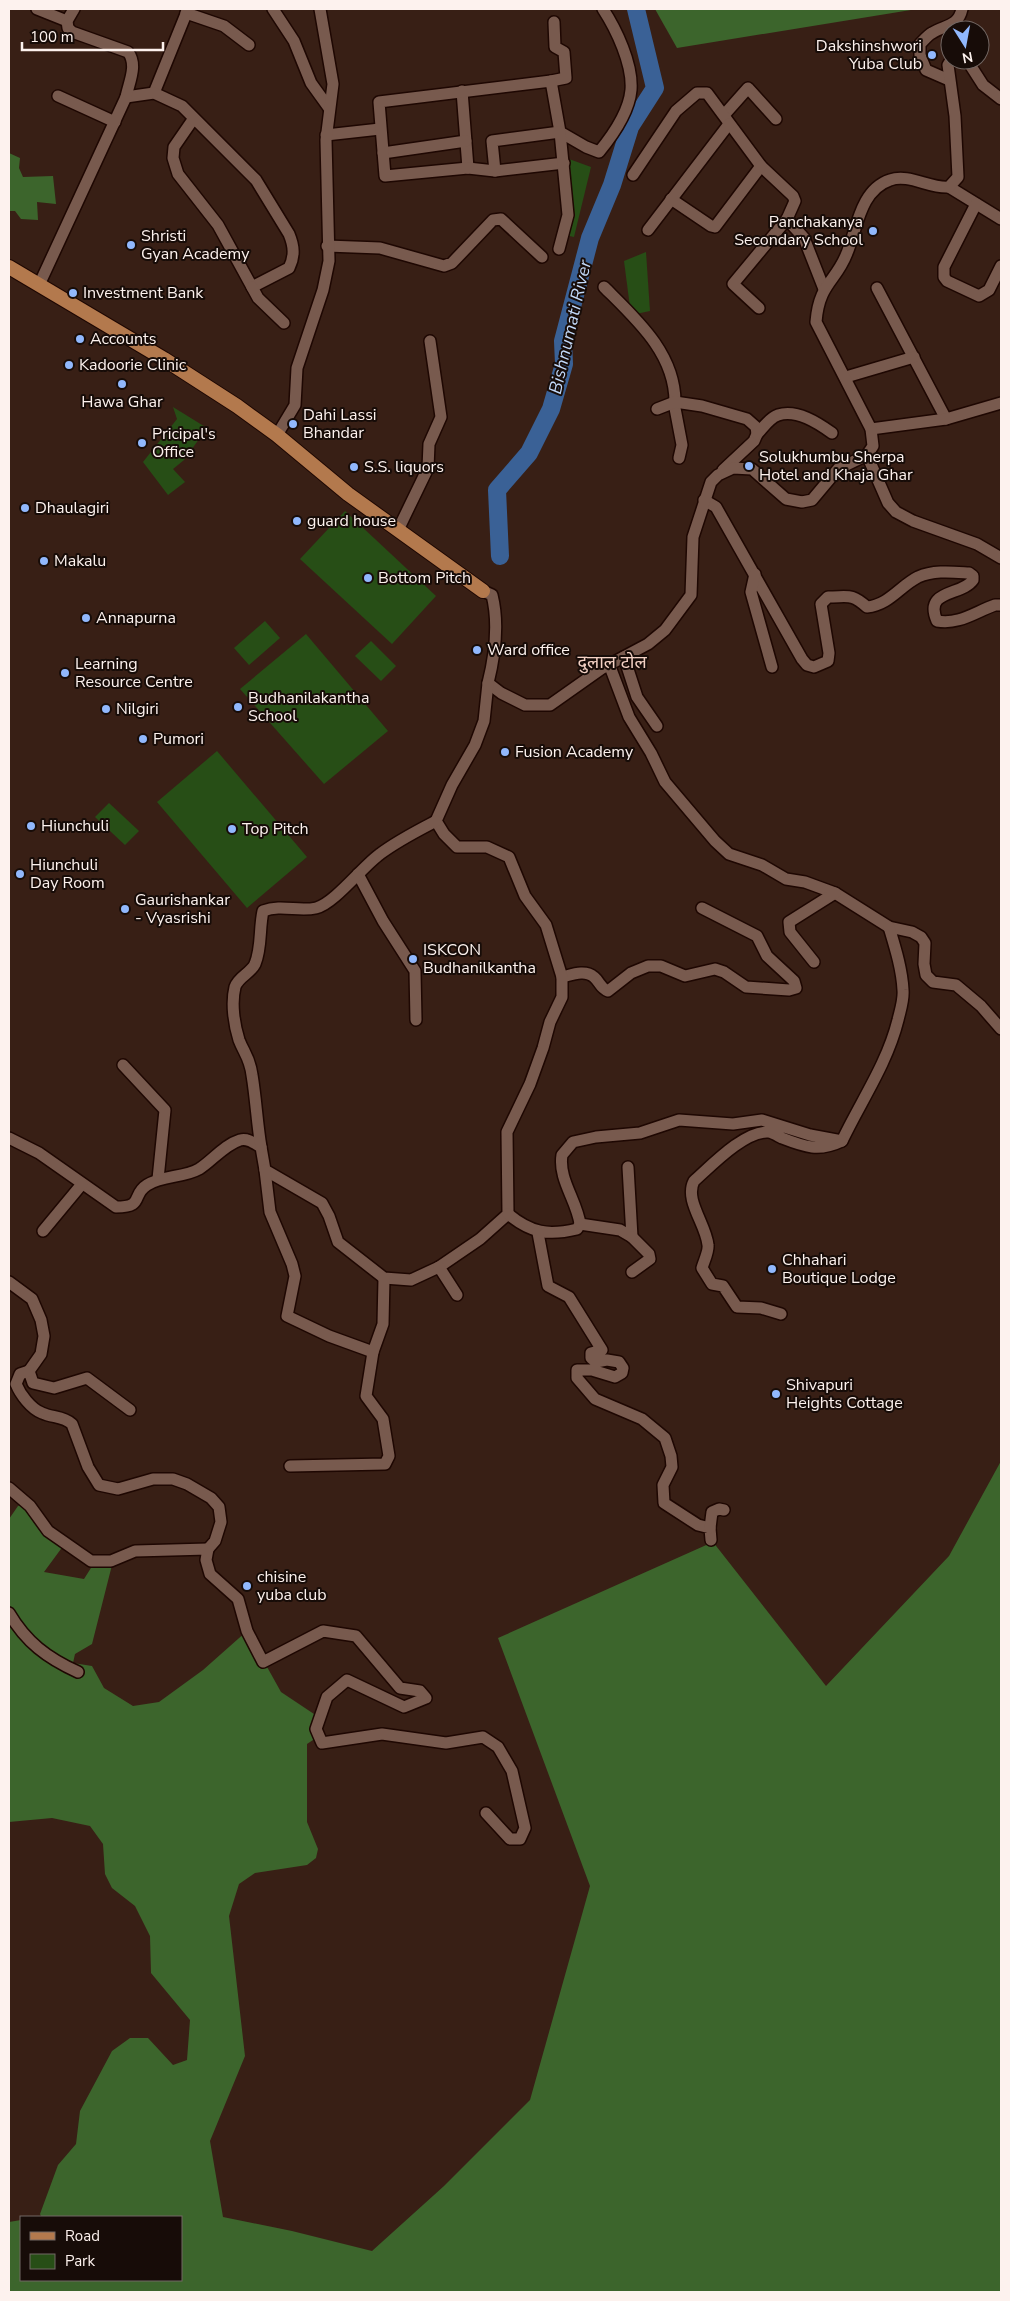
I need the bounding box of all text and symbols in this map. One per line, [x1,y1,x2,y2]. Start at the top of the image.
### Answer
scale bar [22,20,164,52]
north arrow [940,20,990,70]
text: 100 m [30,27,74,47]
place label: Dakshinshwori Yuba Club [816,35,922,75]
text: N [960,47,974,68]
marker: Dakshinshwori Yuba Club [926,49,938,61]
place label: Panchakanya Secondary School [734,211,863,251]
place label: Shristi Gyan Academy [141,225,250,265]
marker: Panchakanya Secondary School [867,225,879,237]
marker: Shristi Gyan Academy [125,239,137,251]
water label: Bishnumati River [543,257,597,396]
place label: Investment Bank [83,282,204,304]
marker: Investment Bank [67,287,79,299]
place label: Accounts [90,328,156,350]
marker: Accounts [74,333,86,345]
place label: Kadoorie Clinic [79,354,187,376]
marker: Kadoorie Clinic [63,359,75,371]
marker: Hawa Ghar [116,378,128,390]
place label: Hawa Ghar [81,391,163,413]
place label: Dahi Lassi Bhandar [303,404,377,444]
marker: Dahi Lassi Bhandar [287,418,299,430]
place label: Pricipal's Office [152,423,216,463]
marker: Pricipal's Office [136,437,148,449]
place label: Solukhumbu Sherpa Hotel and Khaja Ghar [759,446,913,486]
place label: S.S. liquors [364,456,444,478]
marker: Solukhumbu Sherpa Hotel and Khaja Ghar [743,460,755,472]
marker: S.S. liquors [348,461,360,473]
place label: Dhaulagiri [35,497,109,519]
marker: Dhaulagiri [19,502,31,514]
place label: guard house [307,510,396,532]
marker: guard house [291,515,303,527]
place label: Makalu [54,550,106,572]
marker: Makalu [38,555,50,567]
place label: Bottom Pitch [378,567,471,589]
marker: Bottom Pitch [362,572,374,584]
place label: Annapurna [96,607,176,629]
marker: Annapurna [80,612,92,624]
place label: Ward office [487,639,570,661]
marker: Ward office [471,644,483,656]
district label: दुलाल टोल [577,650,647,674]
place label: Learning Resource Centre [75,653,193,693]
marker: Learning Resource Centre [59,667,71,679]
place label: Budhanilakantha School [248,687,369,727]
place label: Nilgiri [116,698,159,720]
marker: Budhanilakantha School [232,701,244,713]
marker: Nilgiri [100,703,112,715]
place label: Pumori [153,728,204,750]
marker: Pumori [137,733,149,745]
place label: Fusion Academy [515,741,634,763]
marker: Fusion Academy [499,746,511,758]
place label: Hiunchuli [41,815,109,837]
place label: Top Pitch [242,818,309,840]
marker: Hiunchuli [25,820,37,832]
marker: Top Pitch [226,823,238,835]
place label: Hiunchuli Day Room [30,854,105,894]
marker: Hiunchuli Day Room [14,868,26,880]
place label: Gaurishankar - Vyasrishi [135,889,230,929]
marker: Gaurishankar - Vyasrishi [119,903,131,915]
place label: ISKCON Budhanilkantha [423,939,536,979]
marker: ISKCON Budhanilkantha [407,953,419,965]
place label: Chhahari Boutique Lodge [782,1249,896,1289]
marker: Chhahari Boutique Lodge [766,1263,778,1275]
place label: Shivapuri Heights Cottage [786,1374,903,1414]
marker: Shivapuri Heights Cottage [770,1388,782,1400]
place label: chisine yuba club [257,1566,327,1606]
marker: chisine yuba club [241,1580,253,1592]
legend [20,2216,182,2281]
text: Road [65,2226,100,2246]
text: Park [65,2251,95,2271]

